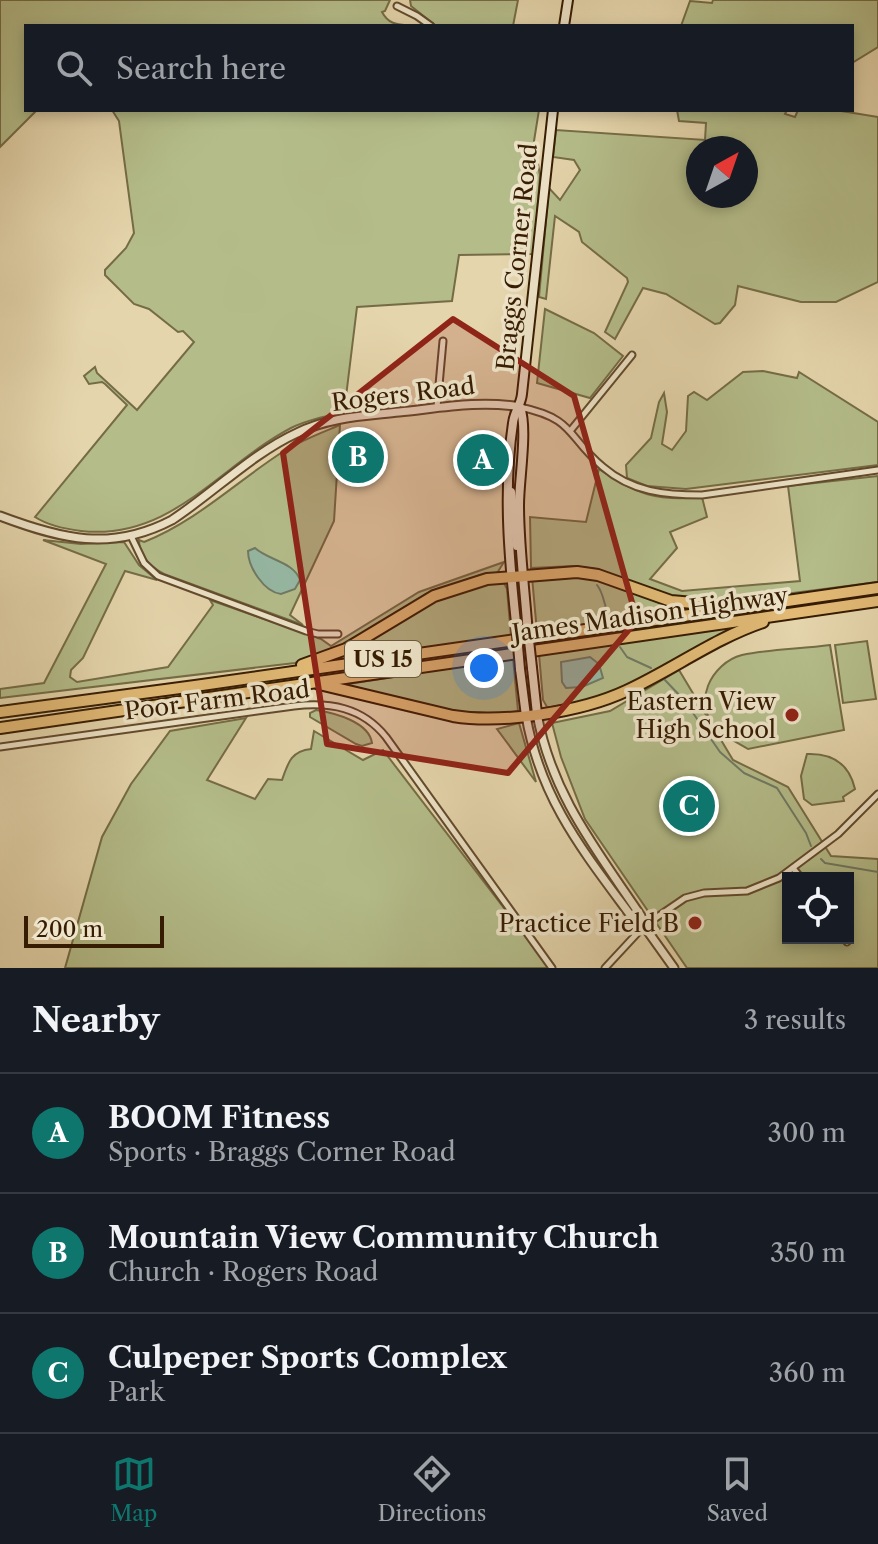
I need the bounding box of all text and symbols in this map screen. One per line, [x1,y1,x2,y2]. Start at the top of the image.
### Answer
search box [24,24,854,112]
icon: search [52,46,96,90]
text: Search here [116,50,286,87]
north arrow [686,136,758,208]
street label: Braggs Corner Road [491,141,543,372]
street label: Rogers Road [330,371,477,417]
pin: B [332,427,384,487]
pin: A [457,430,509,490]
street label: James Madison Highway [506,580,790,648]
road number: US 15 [345,641,421,677]
your location [464,648,504,688]
street label: Poor Farm Road [123,674,312,726]
place label: Eastern View High School [626,687,777,744]
marker: Eastern View High School [783,706,801,724]
pin: C [663,776,715,836]
map controls [782,872,854,944]
button: locate [782,872,854,944]
place label: Practice Field B [498,909,679,938]
scale bar [24,912,164,948]
marker: Practice Field B [686,914,704,932]
text: 200 m [36,916,103,943]
text: Nearby [32,999,160,1041]
text: 3 results [744,1004,846,1036]
text: BOOM Fitness [108,1099,330,1136]
text: A [48,1117,68,1149]
text: 300 m [768,1117,846,1149]
text: Sports · Braggs Corner Road [108,1136,456,1168]
text: Mountain View Community Church [108,1219,659,1256]
text: B [48,1237,68,1269]
text: 350 m [770,1237,846,1269]
text: Church · Rogers Road [108,1256,378,1288]
text: Culpeper Sports Complex [108,1339,507,1376]
text: C [48,1357,68,1389]
text: 360 m [769,1357,846,1389]
text: Park [108,1376,165,1408]
tab: Map [110,1452,157,1527]
tab: Directions [378,1452,486,1527]
tab: Saved [707,1452,768,1527]

